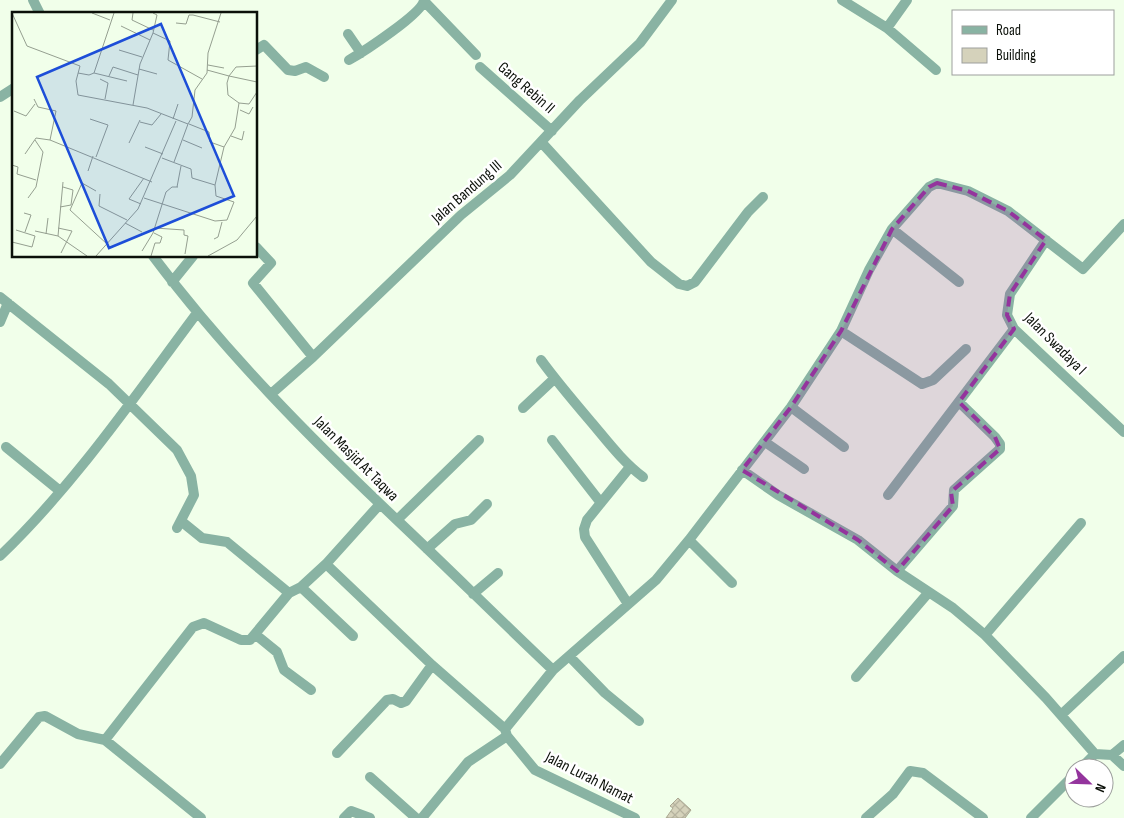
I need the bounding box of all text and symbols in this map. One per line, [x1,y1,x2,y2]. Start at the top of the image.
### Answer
legend [952,10,1114,75]
inset map [12,12,258,258]
text: Road [996,21,1021,40]
text: Building [996,46,1036,65]
street label: Gang Rebin II [494,58,558,118]
street label: Jalan Bandung III [427,156,506,228]
street label: Jalan Swadaya I [1019,308,1090,379]
street label: Jalan Masjid At Taqwa [309,412,402,505]
street label: Jalan Lurah Namat [541,747,636,808]
north arrow [1064,758,1114,808]
text: N [1091,781,1110,795]

